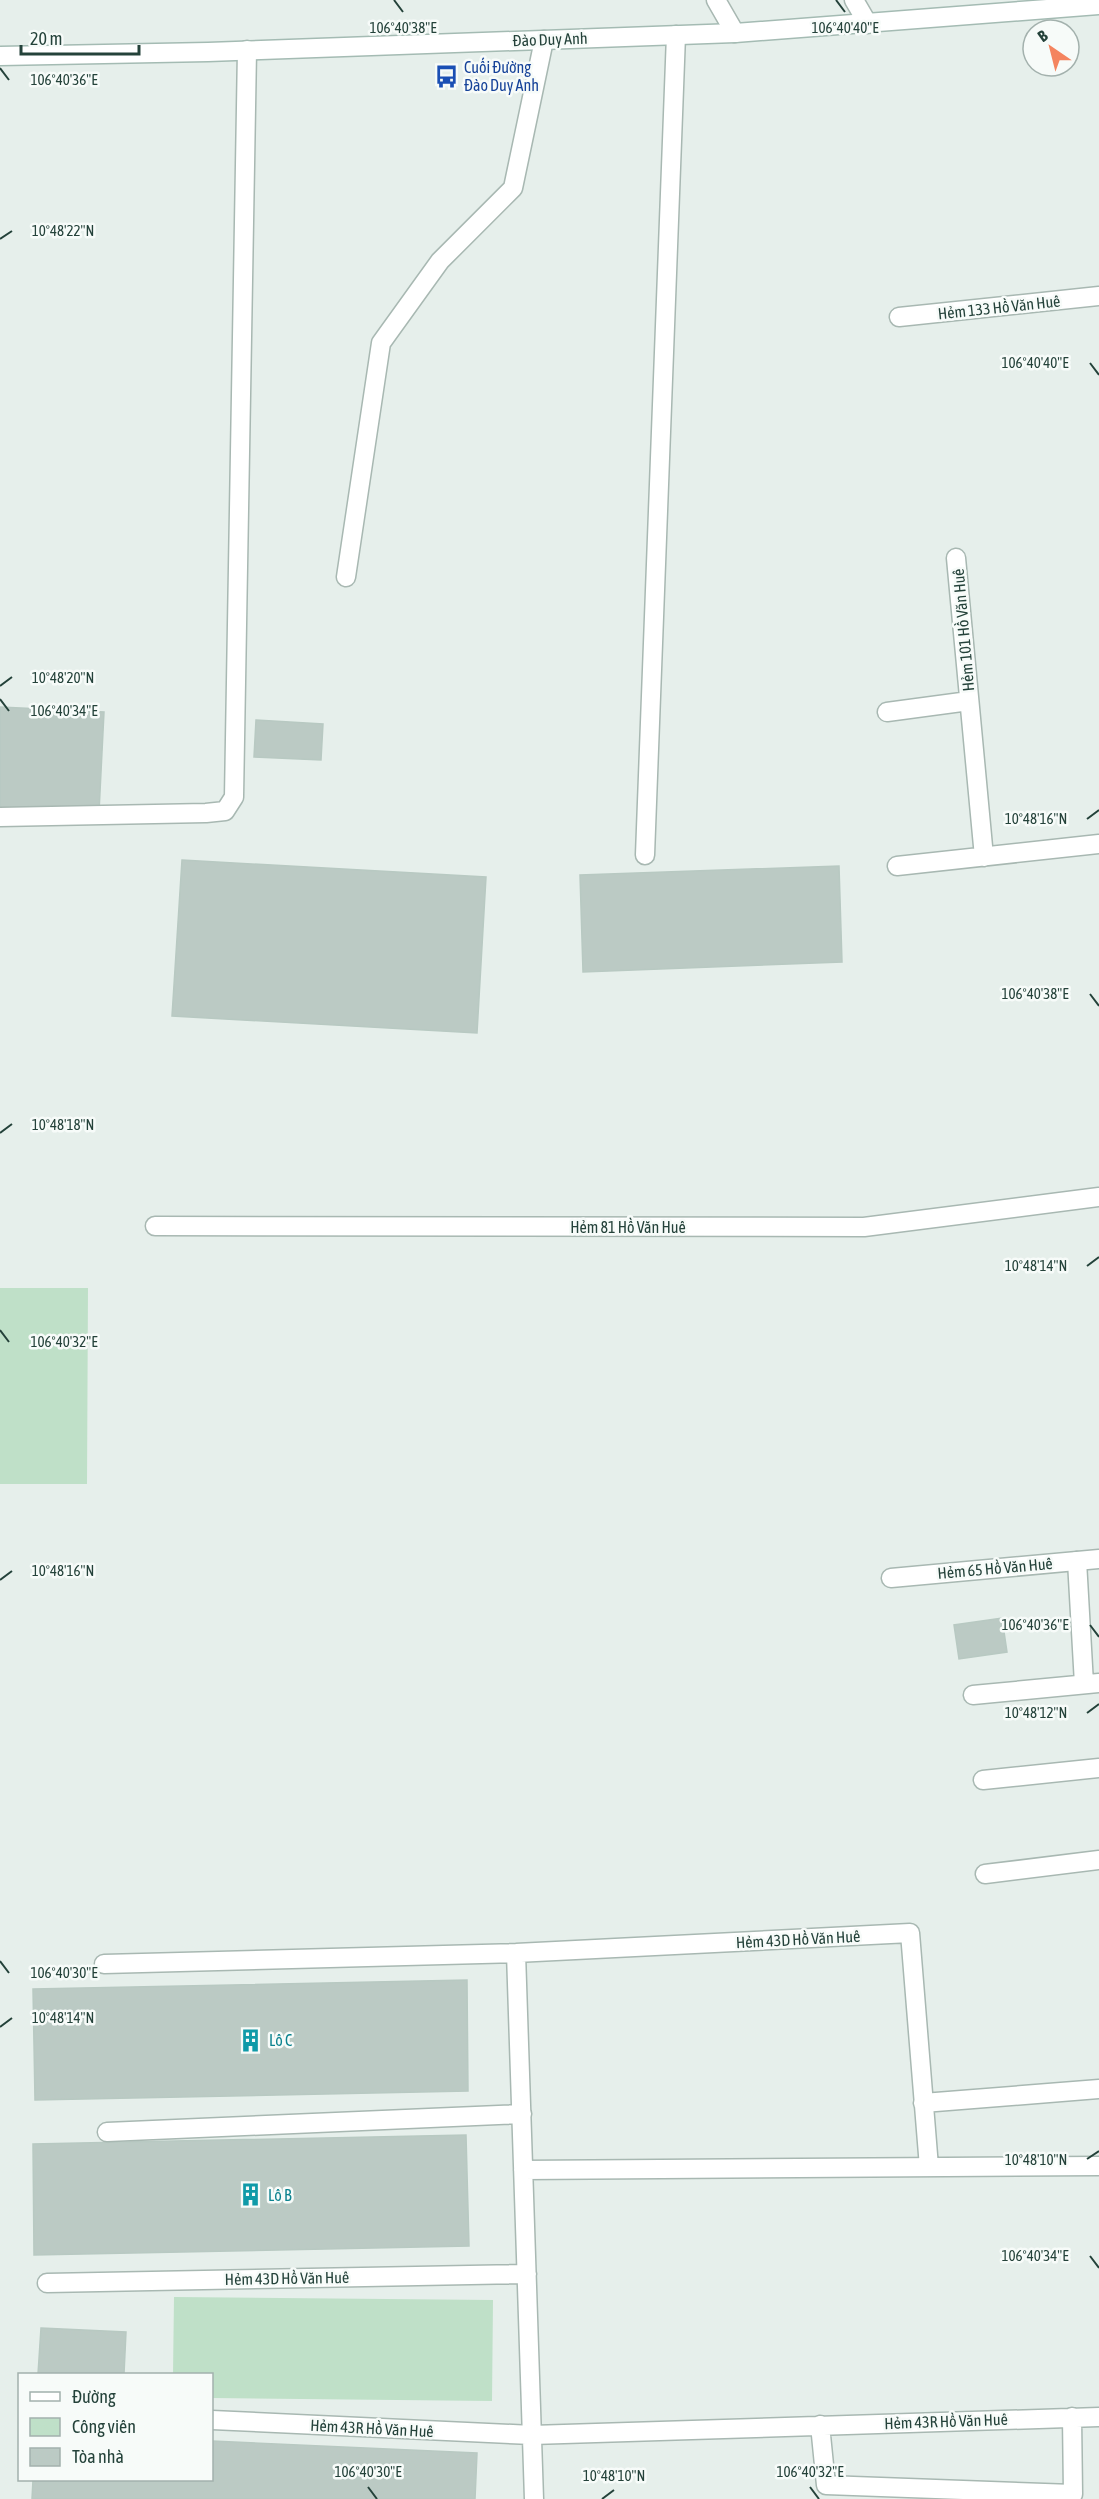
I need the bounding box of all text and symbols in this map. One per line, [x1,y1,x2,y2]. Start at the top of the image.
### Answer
scale bar [21,18,140,56]
north arrow [1021,18,1081,78]
text: 106°40'38"E [369,19,437,36]
text: 106°40'40"E [811,19,879,36]
text: B [1034,26,1051,45]
text: 20 m [30,28,62,49]
street label: Đào Duy Anh [512,29,588,50]
place label: Cuối Đường Đào Duy Anh [464,57,539,95]
bus stop icon: Cuối Đường Đào Duy Anh [433,63,459,89]
text: 106°40'36"E [30,71,98,88]
text: 10°48'22"N [32,222,94,239]
street label: Hẻm 133 Hồ Văn Huê [937,291,1061,322]
text: 106°40'40"E [1001,354,1069,371]
street label: Hẻm 101 Hồ Văn Huê [948,568,977,692]
text: 10°48'20"N [32,669,94,686]
text: 106°40'34"E [30,702,98,719]
text: 10°48'16"N [1005,810,1067,827]
text: 106°40'38"E [1001,985,1069,1002]
text: 10°48'18"N [32,1116,94,1133]
street label: Hẻm 81 Hồ Văn Huê [570,1217,686,1236]
text: 10°48'14"N [1005,1257,1067,1274]
text: 106°40'32"E [30,1333,98,1350]
street label: Hẻm 65 Hồ Văn Huê [937,1553,1053,1582]
text: 10°48'16"N [32,1562,94,1579]
text: 106°40'36"E [1001,1616,1069,1633]
text: 10°48'12"N [1005,1704,1067,1721]
street label: Hẻm 43D Hồ Văn Huê [735,1926,861,1951]
text: 106°40'30"E [30,1964,98,1981]
text: 10°48'14"N [32,2009,94,2026]
building icon: Lô C [238,2027,264,2053]
place label: Lô C [269,2031,292,2049]
text: 10°48'10"N [1005,2151,1067,2168]
building icon: Lô B [237,2182,263,2208]
place label: Lô B [268,2186,292,2204]
text: 106°40'34"E [1001,2247,1069,2264]
street label: Hẻm 43D Hồ Văn Huê [225,2267,349,2288]
legend [18,2373,213,2481]
text: Đường [72,2386,116,2407]
street label: Hẻm 43R Hồ Văn Huê [884,2409,1008,2432]
street label: Hẻm 43R Hồ Văn Huê [310,2415,434,2440]
text: Công viên [72,2416,136,2437]
text: Tòa nhà [72,2446,124,2467]
text: 106°40'30"E [334,2463,402,2480]
text: 106°40'32"E [776,2463,844,2480]
text: 10°48'10"N [583,2467,645,2484]

